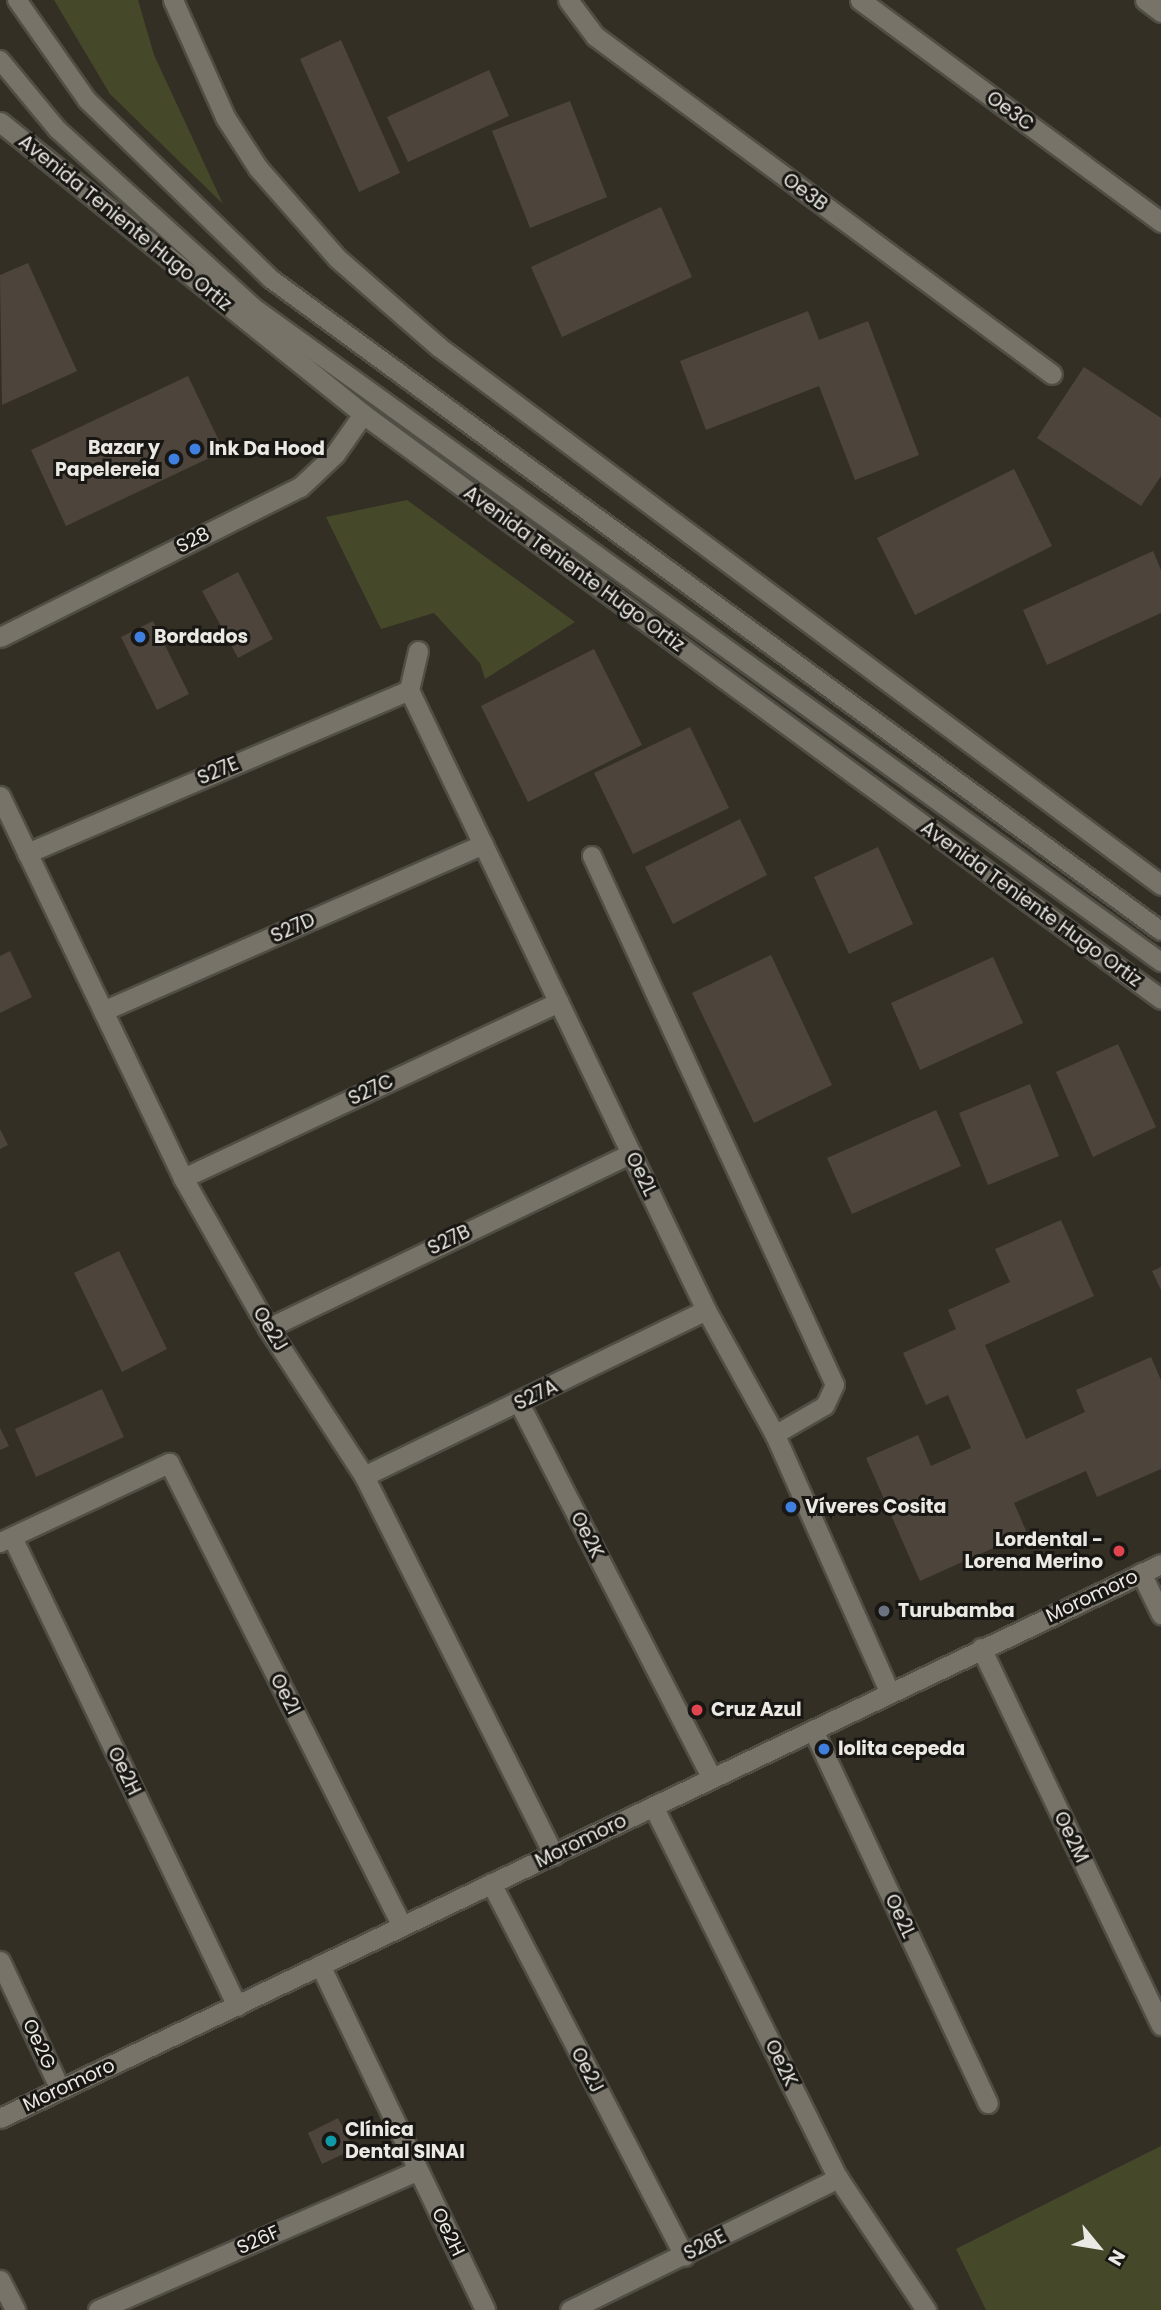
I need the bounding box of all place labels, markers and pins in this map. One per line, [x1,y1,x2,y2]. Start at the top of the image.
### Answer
place label: Bazar y Papelereia [55,437,160,481]
place label: Ink Da Hood [209,438,325,460]
marker: Ink Da Hood [187,441,203,457]
marker: Bazar y Papelereia [166,451,182,467]
place label: Bordados [154,626,248,648]
marker: Bordados [132,629,148,645]
place label: Víveres Cosita [805,1496,946,1518]
marker: Víveres Cosita [783,1499,799,1515]
place label: Lordental - Lorena Merino [964,1529,1103,1573]
marker: Lordental - Lorena Merino [1109,1541,1129,1561]
place label: Turubamba [898,1600,1015,1622]
marker: Turubamba [876,1603,892,1619]
place label: Cruz Azul [711,1699,802,1721]
marker: Cruz Azul [689,1702,705,1718]
place label: lolita cepeda [838,1738,965,1760]
marker: lolita cepeda [816,1741,832,1757]
place label: Clínica Dental SINAI [345,2119,465,2163]
marker: Clínica Dental SINAI [323,2133,339,2149]

